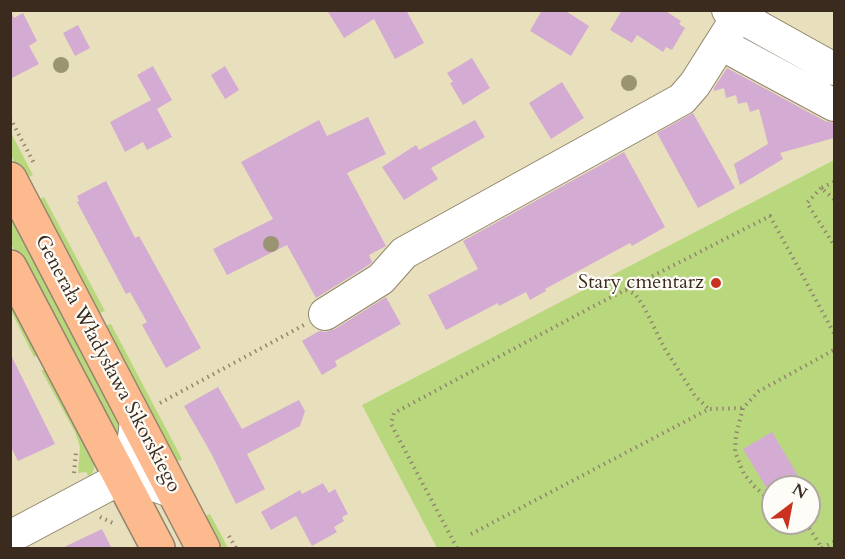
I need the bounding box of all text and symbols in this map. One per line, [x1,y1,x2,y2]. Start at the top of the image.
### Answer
street label: Generała Władysława Sikorskiego [29,231,185,497]
place label: Stary cmentarz [578,271,704,295]
marker: Stary cmentarz [709,276,723,290]
north arrow [761,475,821,535]
text: N [788,478,811,504]

